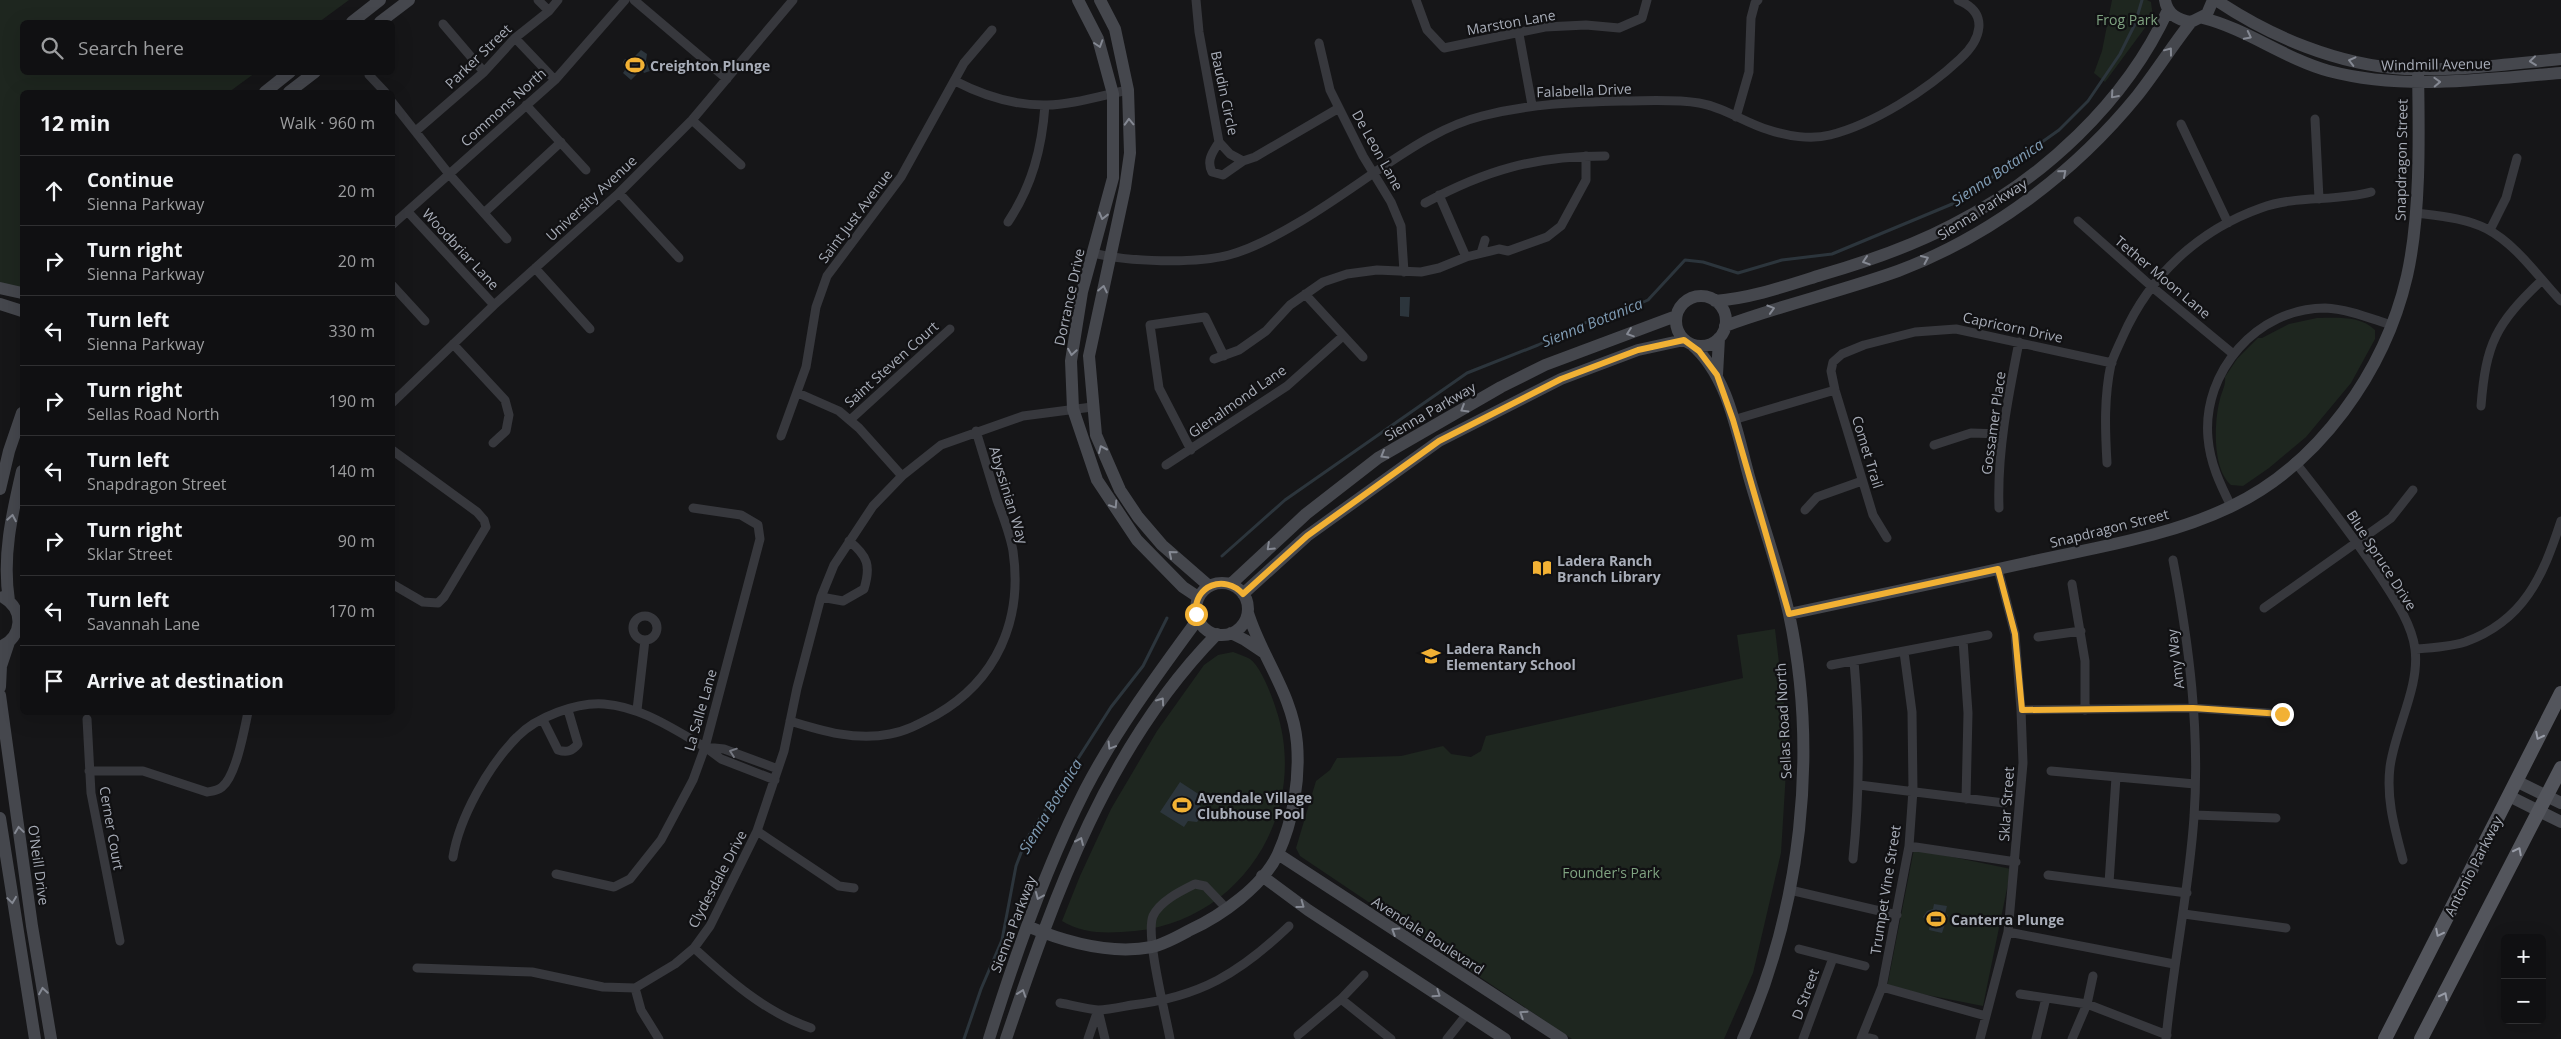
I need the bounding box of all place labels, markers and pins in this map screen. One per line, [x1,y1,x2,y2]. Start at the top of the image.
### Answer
sports icon: Creighton Plunge [624,54,646,76]
place label: Creighton Plunge [650,56,770,75]
place label: Ladera Ranch Branch Library [1557,551,1661,586]
library icon: Ladera Ranch Branch Library [1531,557,1553,579]
place label: Ladera Ranch Elementary School [1446,639,1576,674]
school or university icon: Ladera Ranch Elementary School [1420,645,1442,667]
place label: Avendale Village Clubhouse Pool [1197,788,1312,823]
sports icon: Avendale Village Clubhouse Pool [1171,794,1193,816]
sports icon: Canterra Plunge [1925,908,1947,930]
place label: Canterra Plunge [1951,910,2064,929]

